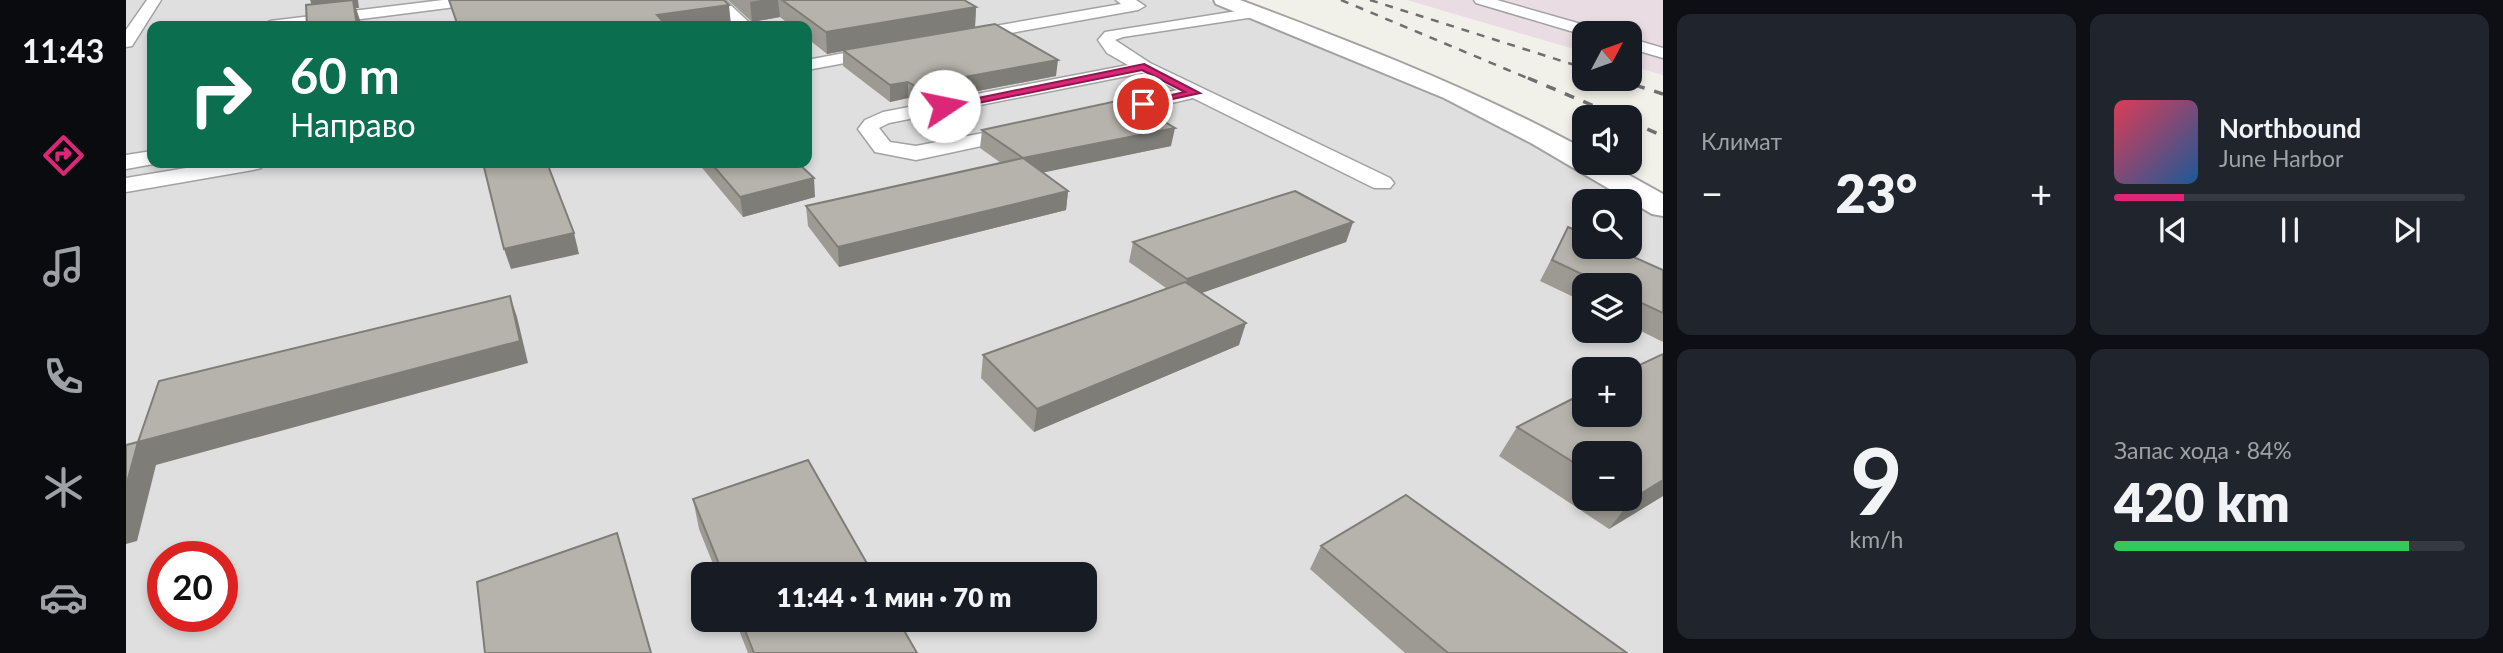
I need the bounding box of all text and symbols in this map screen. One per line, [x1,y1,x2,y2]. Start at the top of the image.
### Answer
north arrow [1572,21,1642,91]
map controls [1572,21,1642,511]
text: 11:43 [22,31,104,70]
text: 60 m [290,46,400,104]
icon: right [175,49,266,140]
position arrow [907,69,981,143]
pin [1113,74,1173,134]
icon: arrive [1124,85,1162,123]
text: Направо [290,105,416,144]
button: sound [1572,105,1642,175]
text: Northbound [2219,112,2361,144]
text: Климат [1701,127,1782,155]
icon: directions [39,131,88,180]
text: June Harbor [2219,144,2343,172]
text: 23° [1836,162,1917,224]
text: − [1701,170,1723,216]
text: + [2030,170,2052,216]
button: search [1572,189,1642,259]
icon: previous [2154,211,2192,249]
icon: pause [2271,211,2309,249]
icon: next [2388,211,2426,249]
icon: music [39,242,88,291]
button: layers [1572,273,1642,343]
icon: phone [39,352,88,401]
button: + [1572,357,1642,427]
text: 9 [1850,425,1903,534]
text: Запас хода · 84% [2114,436,2292,464]
button: − [1572,441,1642,511]
icon: climate [39,463,88,512]
text: 420 km [2114,471,2290,533]
text: km/h [1850,525,1903,553]
speed limit sign: 20 [147,541,238,632]
icon: car [39,573,88,622]
text: 11:44 · 1 мин · 70 m [777,581,1011,613]

